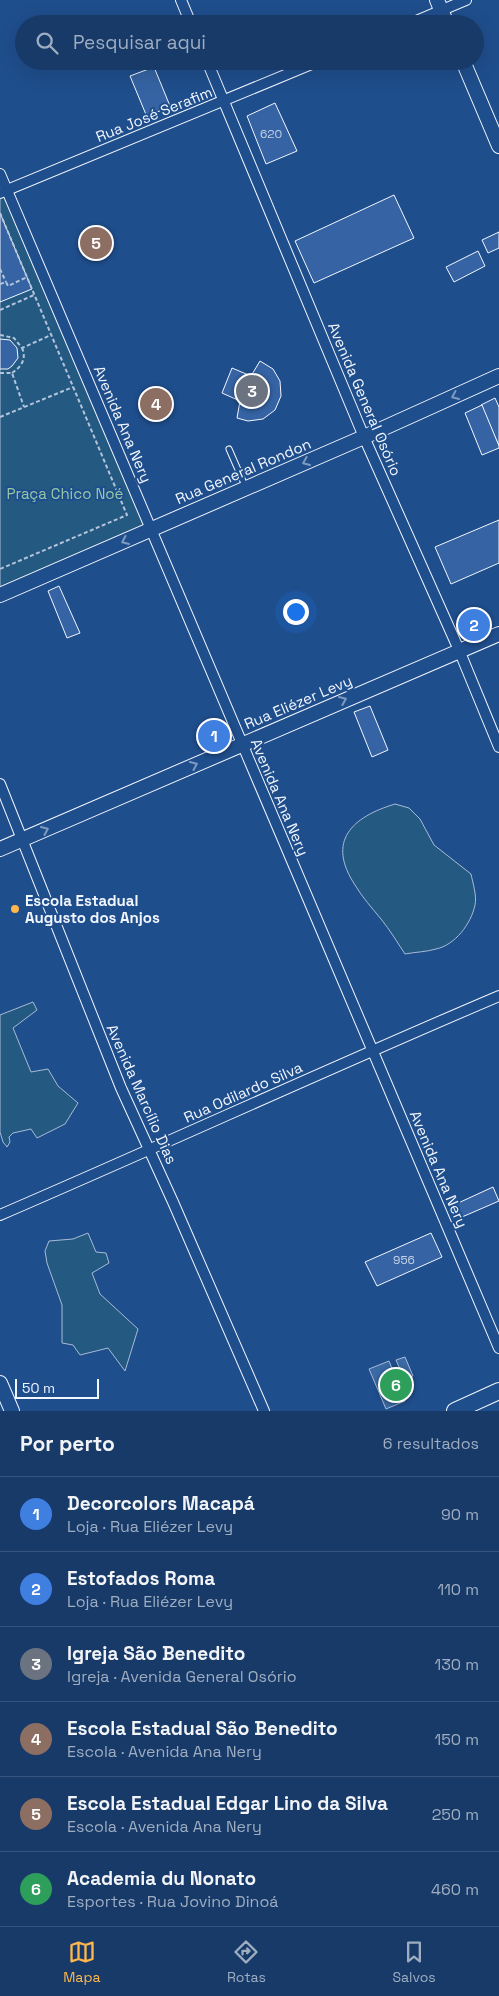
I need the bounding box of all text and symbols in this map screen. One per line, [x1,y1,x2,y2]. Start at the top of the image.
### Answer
search box [15,15,484,70]
icon: search [33,29,61,57]
text: Pesquisar aqui [73,30,206,55]
street label: Rua José Serafim [93,82,215,146]
house number: 620 [260,126,282,142]
pin: 5 [80,224,112,262]
street label: Avenida General Osório [324,319,406,479]
street label: Avenida Ana Nery [90,363,156,485]
pin: 3 [236,372,268,410]
pin: 4 [140,385,172,423]
one-way arrow [451,390,460,401]
street label: Rua General Rondon [172,434,314,508]
one-way arrow [302,456,311,466]
park label: Praça Chico Noé [7,484,124,503]
one-way arrow [121,534,130,545]
your location [283,599,309,625]
pin: 2 [458,606,490,644]
street label: Rua Eliézer Levy [241,671,355,733]
one-way arrow [338,696,347,707]
pin: 1 [198,717,230,755]
street label: Avenida Ana Nery [247,736,313,858]
one-way arrow [189,760,198,771]
one-way arrow [40,826,49,837]
place label: Escola Estadual Augusto dos Anjos [25,891,160,927]
marker: Escola Estadual Augusto dos Anjos [9,903,21,915]
street label: Avenida Marcílio Dias [103,1021,181,1167]
street label: Rua Odilardo Silva [181,1057,306,1127]
street label: Avenida Ana Nery [406,1108,472,1230]
house number: 956 [393,1252,415,1268]
pin: 6 [380,1366,412,1404]
scale bar [15,1376,99,1399]
text: 50 m [22,1379,55,1397]
text: Por perto [20,1430,115,1457]
text: 6 resultados [383,1433,479,1454]
text: Decorcolors Macapá [67,1491,255,1516]
text: 1 [32,1504,40,1525]
text: 90 m [441,1504,479,1525]
text: Loja · Rua Eliézer Levy [67,1516,233,1537]
text: Estofados Roma [67,1566,215,1591]
text: 2 [31,1579,41,1600]
text: 110 m [437,1579,479,1600]
text: Loja · Rua Eliézer Levy [67,1591,233,1612]
text: Igreja São Benedito [67,1641,245,1666]
text: 3 [31,1654,41,1675]
text: 130 m [435,1654,479,1675]
text: Igreja · Avenida General Osório [67,1666,297,1687]
text: Escola Estadual São Benedito [67,1716,338,1741]
text: 4 [31,1729,41,1750]
text: 150 m [435,1729,479,1750]
text: Escola · Avenida Ana Nery [67,1741,262,1762]
text: Escola Estadual Edgar Lino da Silva [67,1791,388,1816]
text: 5 [31,1804,41,1825]
text: 250 m [432,1804,479,1825]
text: Escola · Avenida Ana Nery [67,1816,262,1837]
text: Academia du Nonato [67,1866,256,1891]
text: 6 [31,1879,41,1900]
text: 460 m [431,1879,479,1900]
text: Esportes · Rua Jovino Dinoá [67,1891,278,1912]
tab: Mapa [63,1938,100,1986]
tab: Rotas [227,1938,266,1986]
tab: Salvos [392,1938,436,1986]

